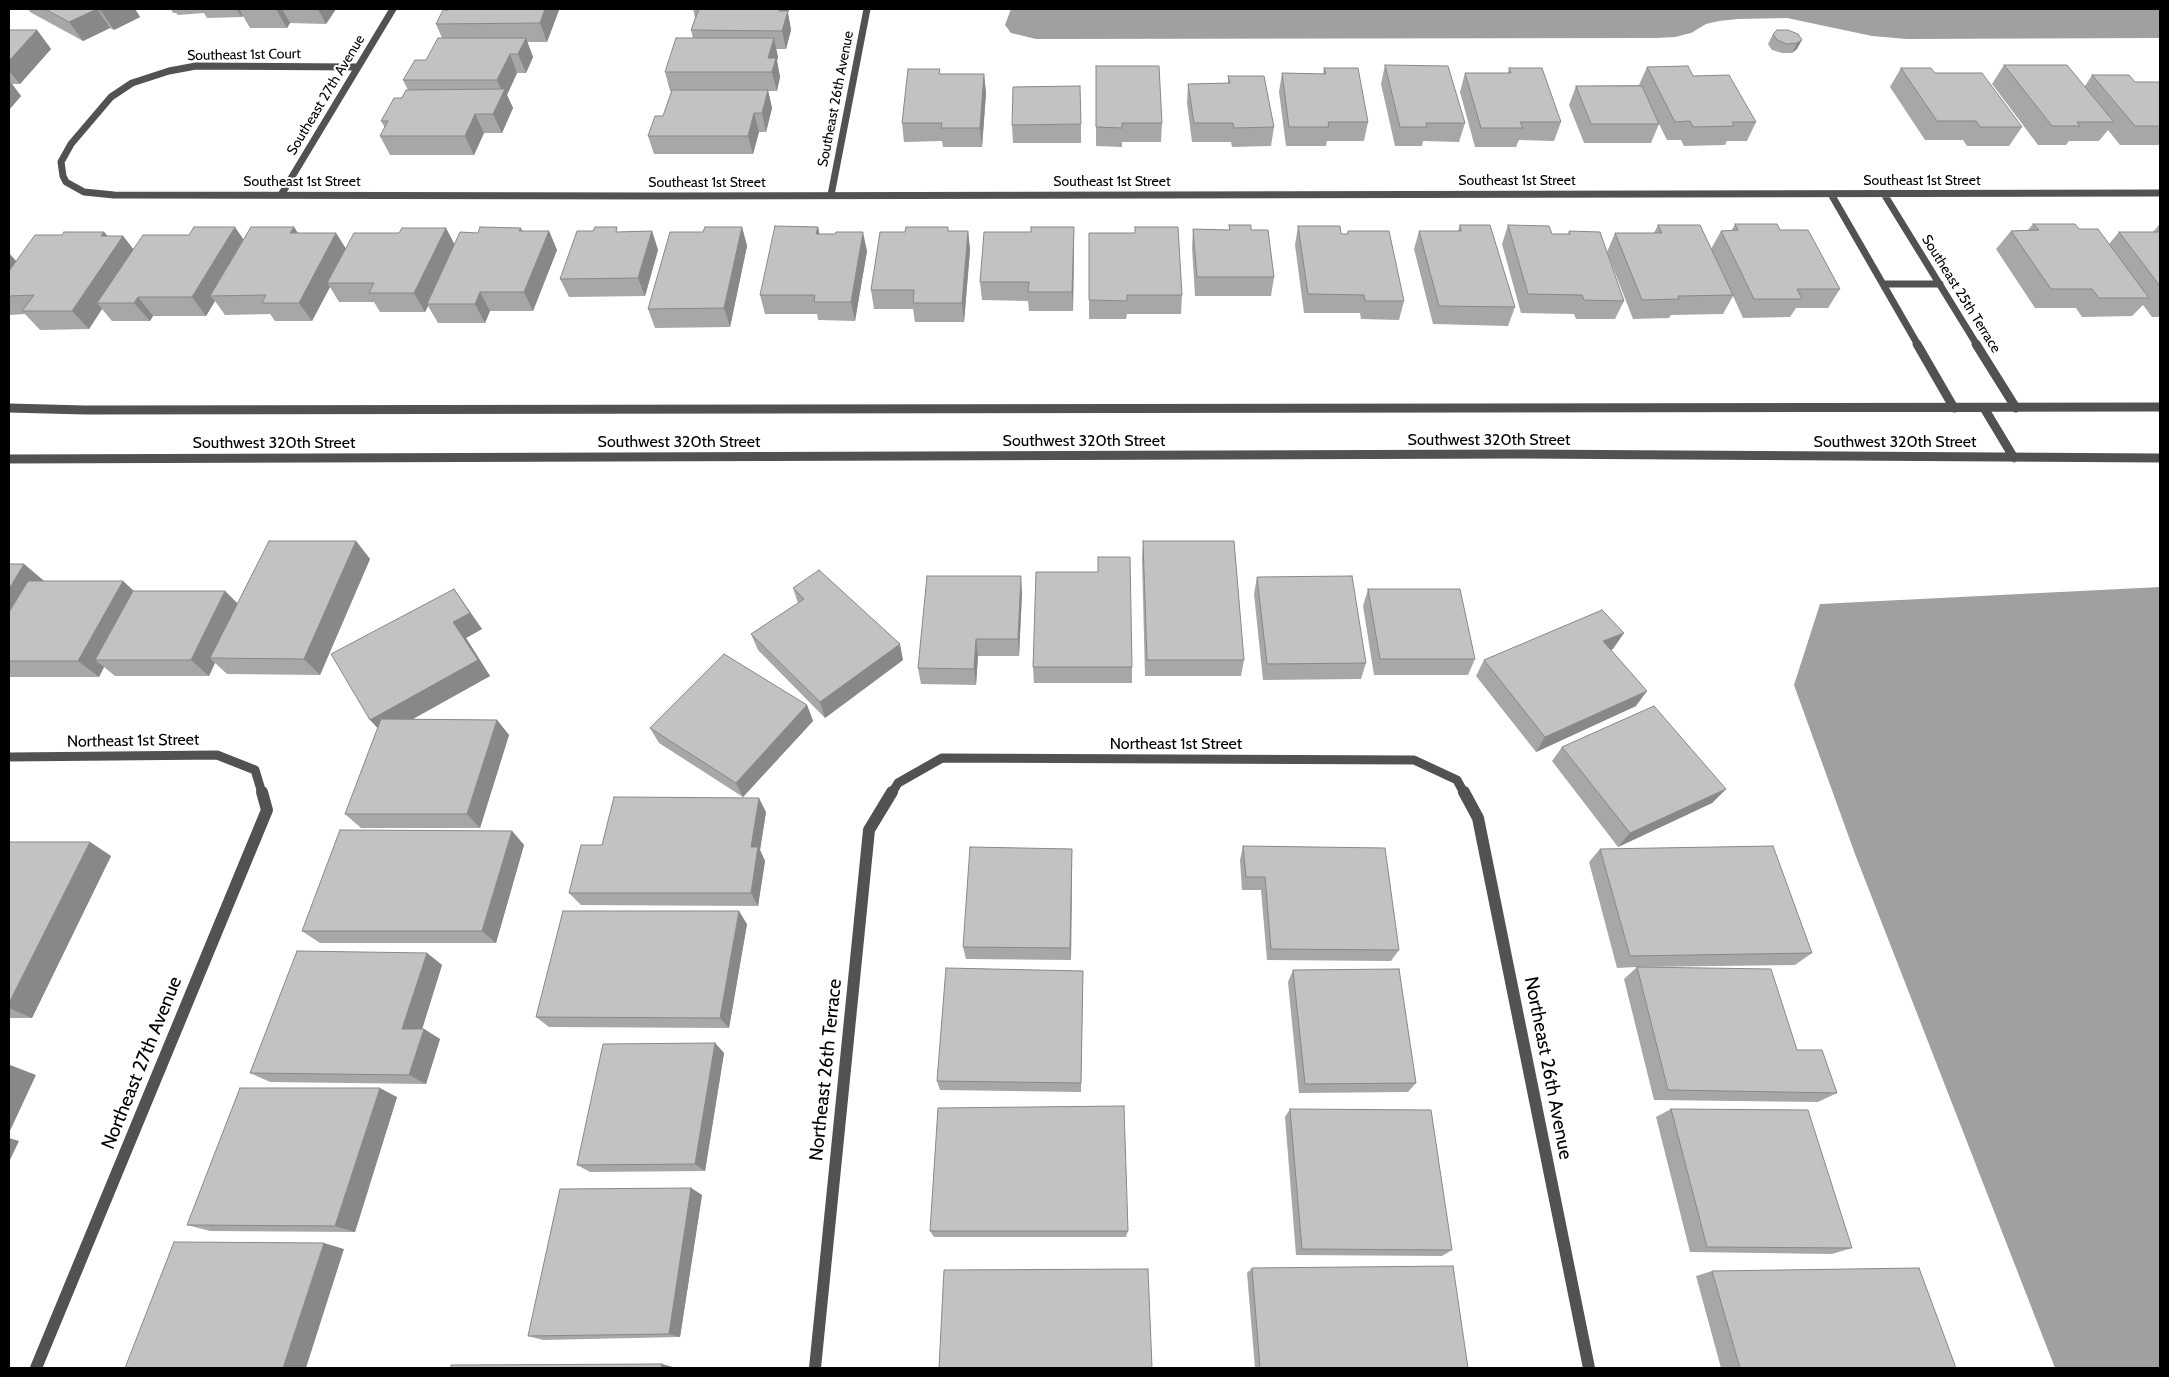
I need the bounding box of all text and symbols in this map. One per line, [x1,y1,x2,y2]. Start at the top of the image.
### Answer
street label: Southeast 26th Avenue [815,30,857,168]
street label: Southeast 27th Avenue [283,32,369,158]
street label: Southeast 1st Court [187,46,301,64]
street label: Southeast 1st Street [1458,173,1576,189]
street label: Southeast 1st Street [1863,173,1981,189]
street label: Southeast 1st Street [243,174,361,190]
street label: Southeast 1st Street [1053,174,1171,190]
street label: Southeast 1st Street [648,175,766,191]
street label: Southeast 25th Terrace [1918,232,2004,356]
street label: Southwest 320th Street [1408,430,1570,450]
street label: Southwest 320th Street [1003,431,1165,451]
street label: Southwest 320th Street [598,432,760,452]
street label: Southwest 320th Street [1814,432,1976,452]
street label: Southwest 320th Street [193,433,355,453]
street label: Northeast 1st Street [67,730,199,752]
street label: Northeast 1st Street [1110,734,1242,754]
street label: Northeast 27th Avenue [97,973,187,1153]
street label: Northeast 26th Avenue [1519,975,1577,1161]
street label: Northeast 26th Terrace [805,978,847,1162]

